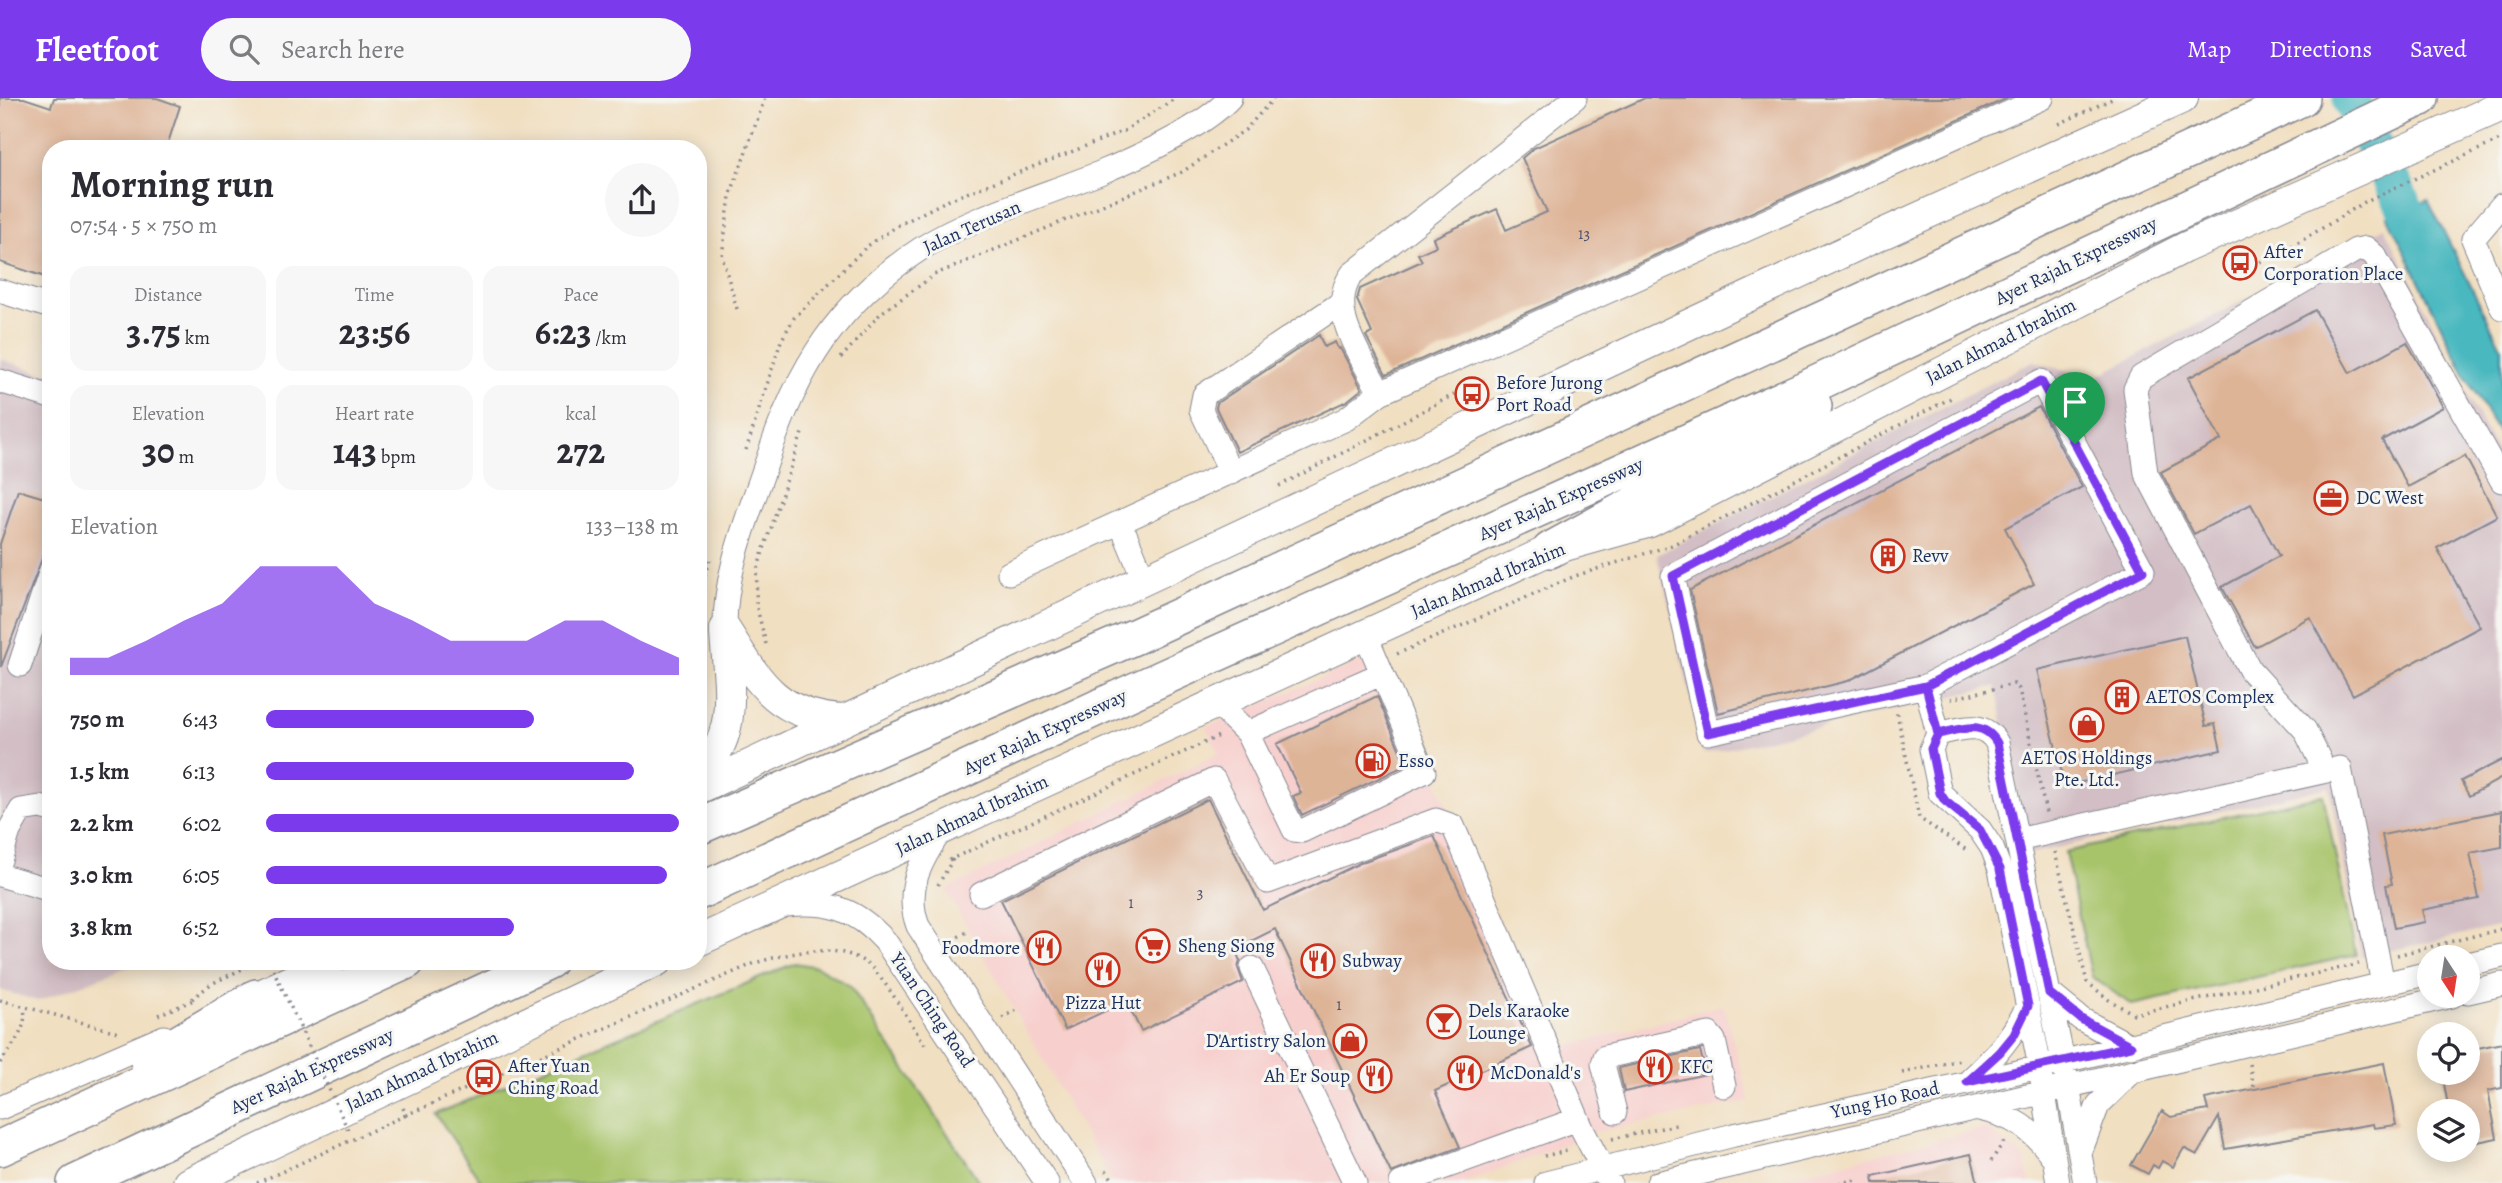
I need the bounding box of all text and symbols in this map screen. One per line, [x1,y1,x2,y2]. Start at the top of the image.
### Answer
search box [201,18,691,81]
text: Fleetfoot [35,27,159,72]
icon: search [225,30,263,68]
text: Search here [281,32,405,67]
text: Map [2187,33,2231,65]
text: Directions [2269,33,2372,65]
text: Saved [2410,33,2467,65]
text: Morning run [70,158,274,210]
button: share [605,163,679,237]
street label: Jalan Terusan [919,194,1025,260]
text: 07:54 · 5 × 750 m [70,210,218,241]
street label: Ayer Rajah Expressway [1990,210,2162,312]
house number: 13 [1578,223,1590,245]
place label: After Corporation Place [2263,239,2403,287]
bus stop icon: After Corporation Place [2221,244,2259,282]
text: Distance [134,282,202,308]
text: Time [355,282,394,308]
text: Pace [563,282,598,308]
street label: Jalan Ahmad Ibrahim [1921,292,2081,390]
text: 3.75 [126,308,181,356]
text: 23:56 [339,308,410,356]
text: 6:23 [535,308,592,356]
text: km [181,325,210,351]
text: /km [592,325,627,351]
place label: Before Jurong Port Road [1496,370,1603,418]
pin [2045,372,2105,444]
bus stop icon: Before Jurong Port Road [1453,375,1491,413]
icon: arrive [2056,383,2094,421]
text: Elevation [132,401,205,427]
text: Heart rate [335,401,414,427]
text: kcal [566,401,596,427]
text: 30 [142,427,175,475]
text: 143 [333,427,377,475]
text: 272 [556,427,605,475]
text: m [175,444,194,470]
text: bpm [377,444,416,470]
street label: Ayer Rajah Expressway [1474,451,1648,547]
office icon: DC West [2312,479,2350,517]
place label: DC West [2356,485,2424,511]
text: Elevation [70,511,158,542]
text: 133–138 m [586,511,679,542]
street label: Jalan Ahmad Ibrahim [1407,536,1569,624]
building icon: Revv [1869,537,1907,575]
place label: Revv [1912,543,1949,569]
building icon: AETOS Complex [2103,678,2141,716]
street label: Ayer Rajah Expressway [958,683,1131,782]
place label: AETOS Complex [2145,684,2274,710]
text: 750 m [70,704,125,735]
text: 6:43 [182,704,218,735]
shop icon: AETOS Holdings Pte. Ltd. [2068,706,2106,744]
fuel station icon: Esso [1354,742,1392,780]
place label: AETOS Holdings Pte. Ltd. [2021,745,2152,793]
place label: Esso [1398,748,1434,774]
text: 1.5 km [70,756,130,787]
text: 6:13 [182,756,216,787]
street label: Jalan Ahmad Ibrahim [892,768,1053,862]
text: 2.2 km [70,808,134,839]
text: 6:02 [182,808,221,839]
text: 3.0 km [70,860,133,891]
text: 6:05 [182,860,220,891]
house number: 3 [1197,882,1203,904]
house number: 1 [1128,892,1134,914]
text: 3.8 km [70,912,132,943]
text: 6:52 [182,912,219,943]
supermarket icon: Sheng Siong [1134,927,1172,965]
restaurant icon: Foodmore [1025,929,1063,967]
place label: Sheng Siong [1178,933,1275,959]
place label: Foodmore [941,935,1020,961]
restaurant icon: Subway [1299,942,1337,980]
north arrow [2417,945,2480,1008]
map controls [2417,945,2480,1162]
street label: Yuan Ching Road [883,947,981,1073]
place label: Subway [1342,948,1402,974]
restaurant icon: Pizza Hut [1084,951,1122,989]
place label: Pizza Hut [1065,990,1141,1016]
house number: 1 [1336,994,1342,1016]
place label: Dels Karaoke Lounge [1468,998,1569,1046]
bar icon: Dels Karaoke Lounge [1425,1003,1463,1041]
street label: Ayer Rajah Expressway [225,1022,398,1121]
shop icon: D'Artistry Salon [1331,1022,1369,1060]
button: locate [2417,1022,2480,1085]
street label: Jalan Ahmad Ibrahim [342,1024,503,1118]
place label: D'Artistry Salon [1205,1028,1326,1054]
restaurant icon: KFC [1636,1048,1674,1086]
place label: After Yuan Ching Road [507,1053,599,1101]
restaurant icon: McDonald's [1446,1054,1484,1092]
place label: KFC [1680,1054,1713,1080]
restaurant icon: Ah Er Soup [1356,1057,1394,1095]
bus stop icon: After Yuan Ching Road [465,1058,503,1096]
place label: McDonald's [1490,1060,1581,1086]
place label: Ah Er Soup [1263,1063,1350,1089]
street label: Yung Ho Road [1827,1075,1942,1125]
button: layers [2417,1099,2480,1162]

